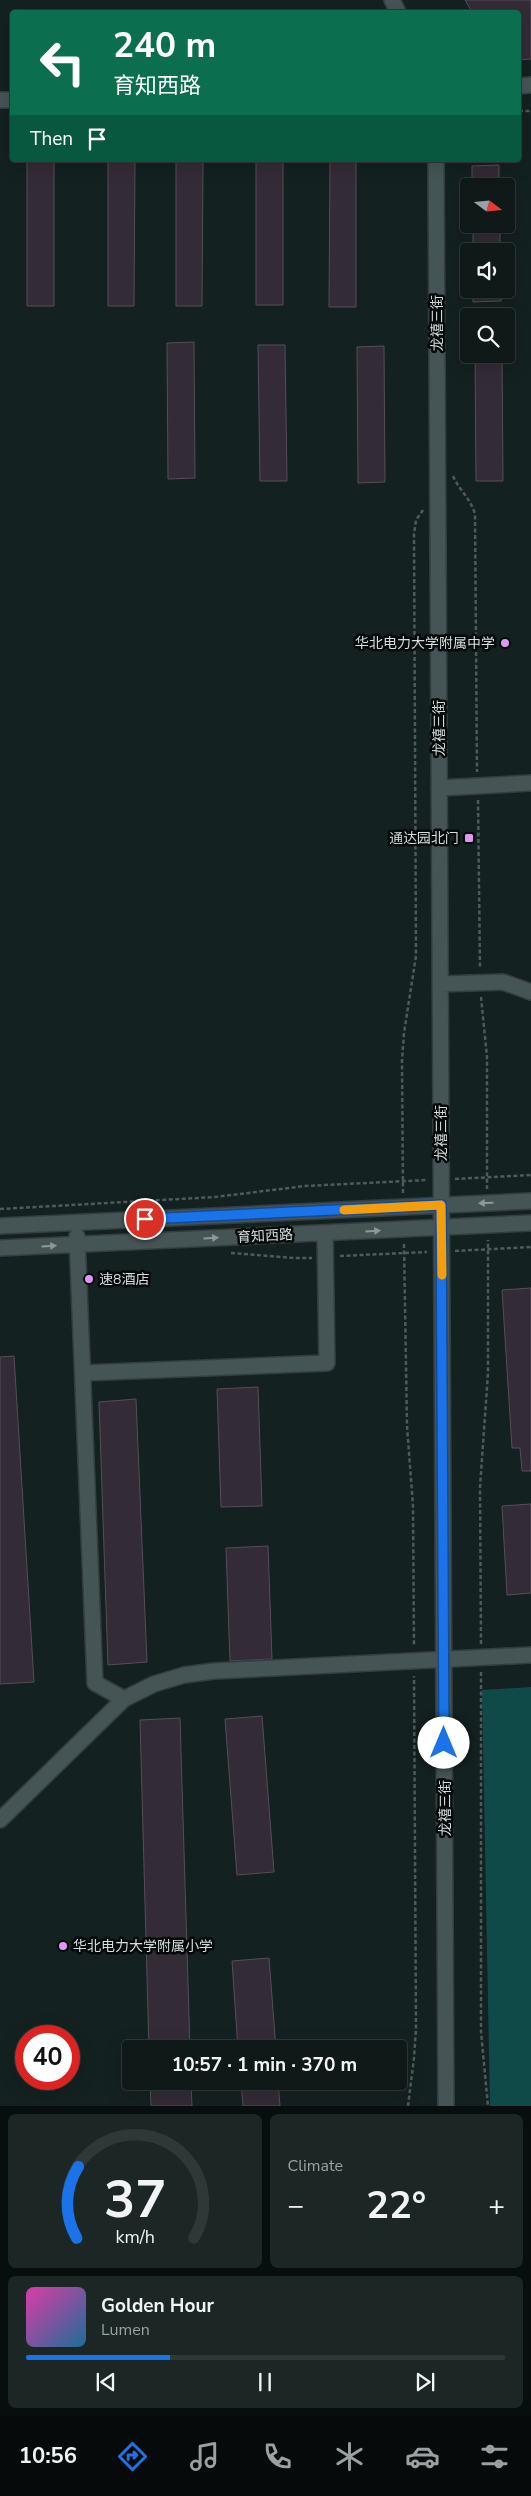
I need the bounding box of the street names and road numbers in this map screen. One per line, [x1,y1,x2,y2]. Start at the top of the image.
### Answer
street label: 龙禧三街 [428,295,447,351]
street label: 龙禧三街 [430,700,449,756]
street label: 龙禧三街 [432,1105,451,1161]
street label: 育知西路 [237,1225,293,1247]
street label: 龙禧三街 [436,1780,455,1836]

